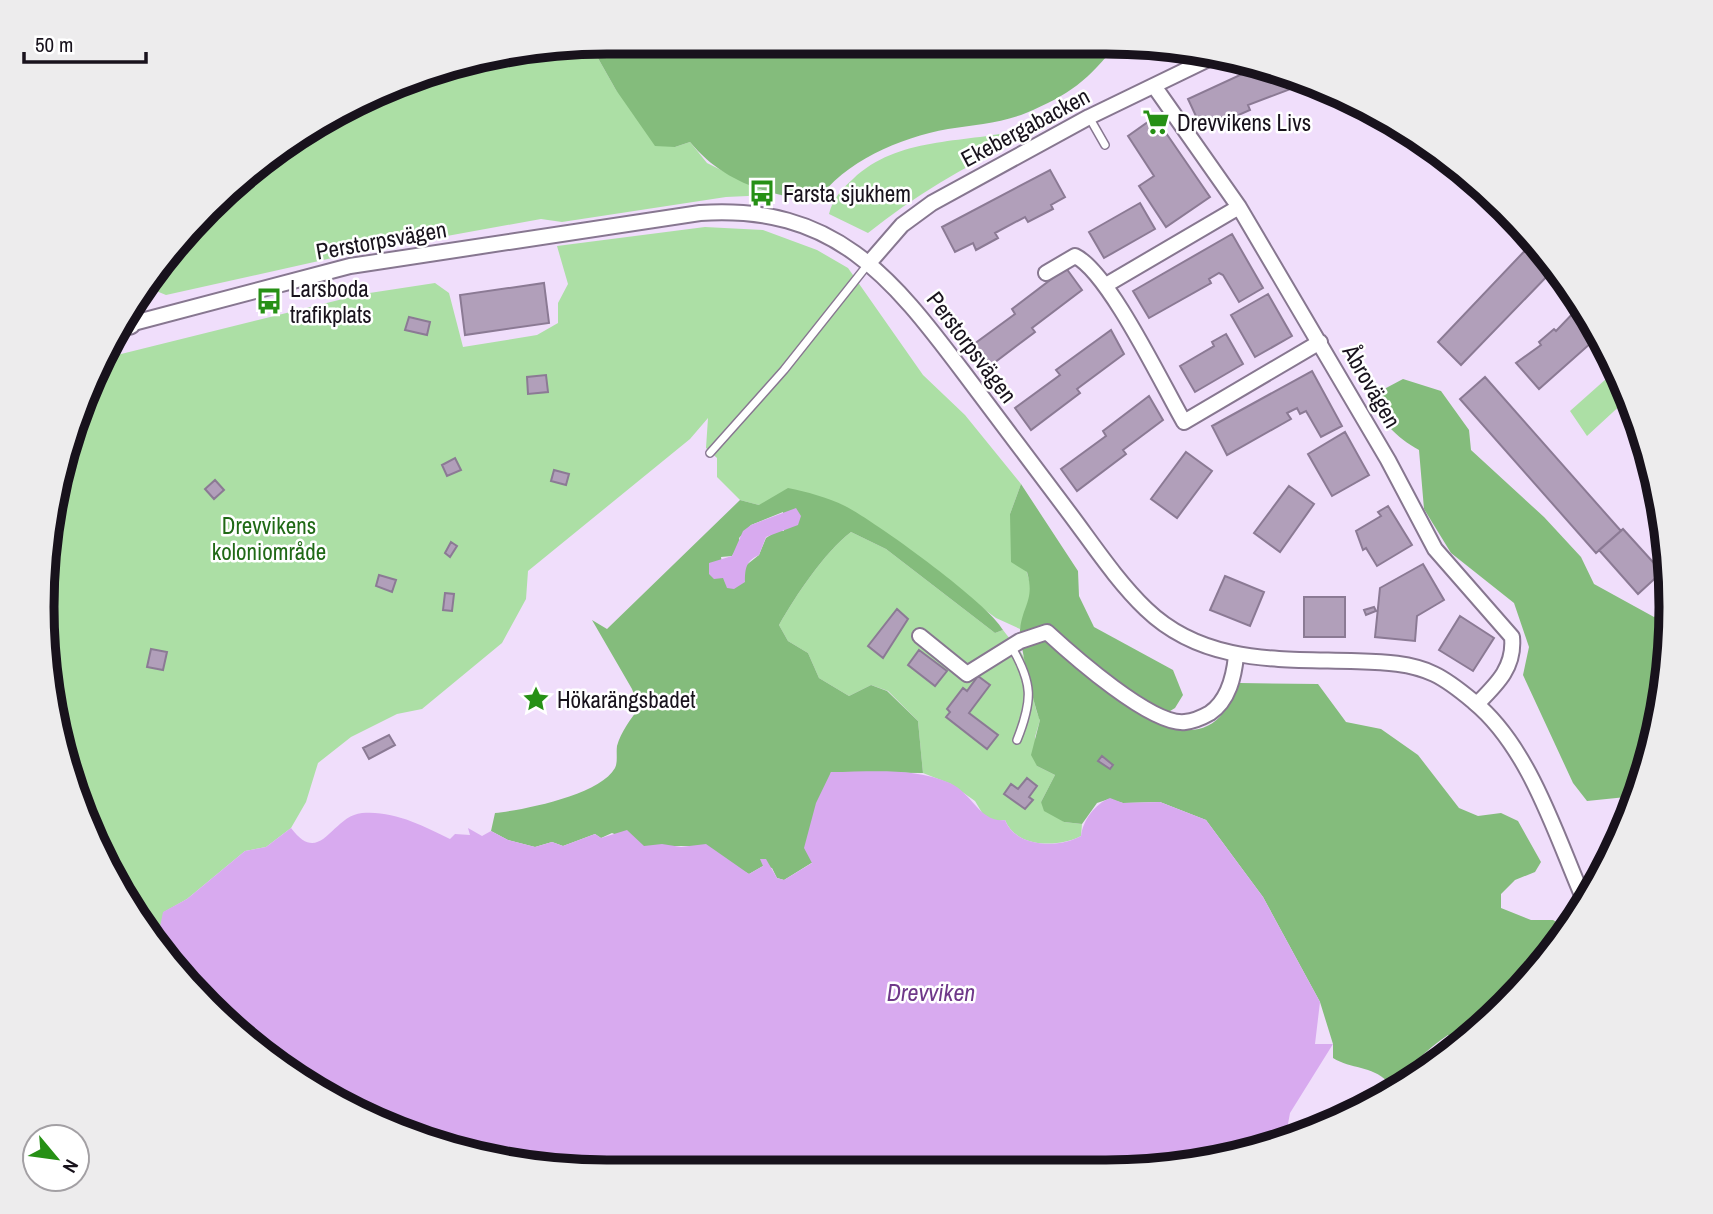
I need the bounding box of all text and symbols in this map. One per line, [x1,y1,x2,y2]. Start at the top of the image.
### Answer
scale bar [24,21,147,65]
text: 50 m [35,30,73,59]
street label: Ekebergabacken [955,80,1095,174]
supermarket icon: Drevvikens Livs [1141,107,1171,137]
place label: Drevvikens Livs [1177,107,1311,138]
bus stop icon: Farsta sjukhem [747,178,777,208]
place label: Farsta sjukhem [783,178,911,209]
street label: Perstorpsvägen [313,213,449,267]
place label: Larsboda trafikplats [290,273,372,330]
street label: Perstorpsvägen [920,285,1024,409]
bus stop icon: Larsboda trafikplats [254,286,284,316]
street label: Åbrovägen [1335,338,1408,433]
park label: Drevvikens koloniområde [212,510,326,567]
place icon: Hökarängsbadet [521,684,551,714]
place label: Hökarängsbadet [557,684,695,715]
water label: Drevviken [887,976,975,1008]
north arrow [21,1123,91,1193]
text: N [57,1155,85,1177]

